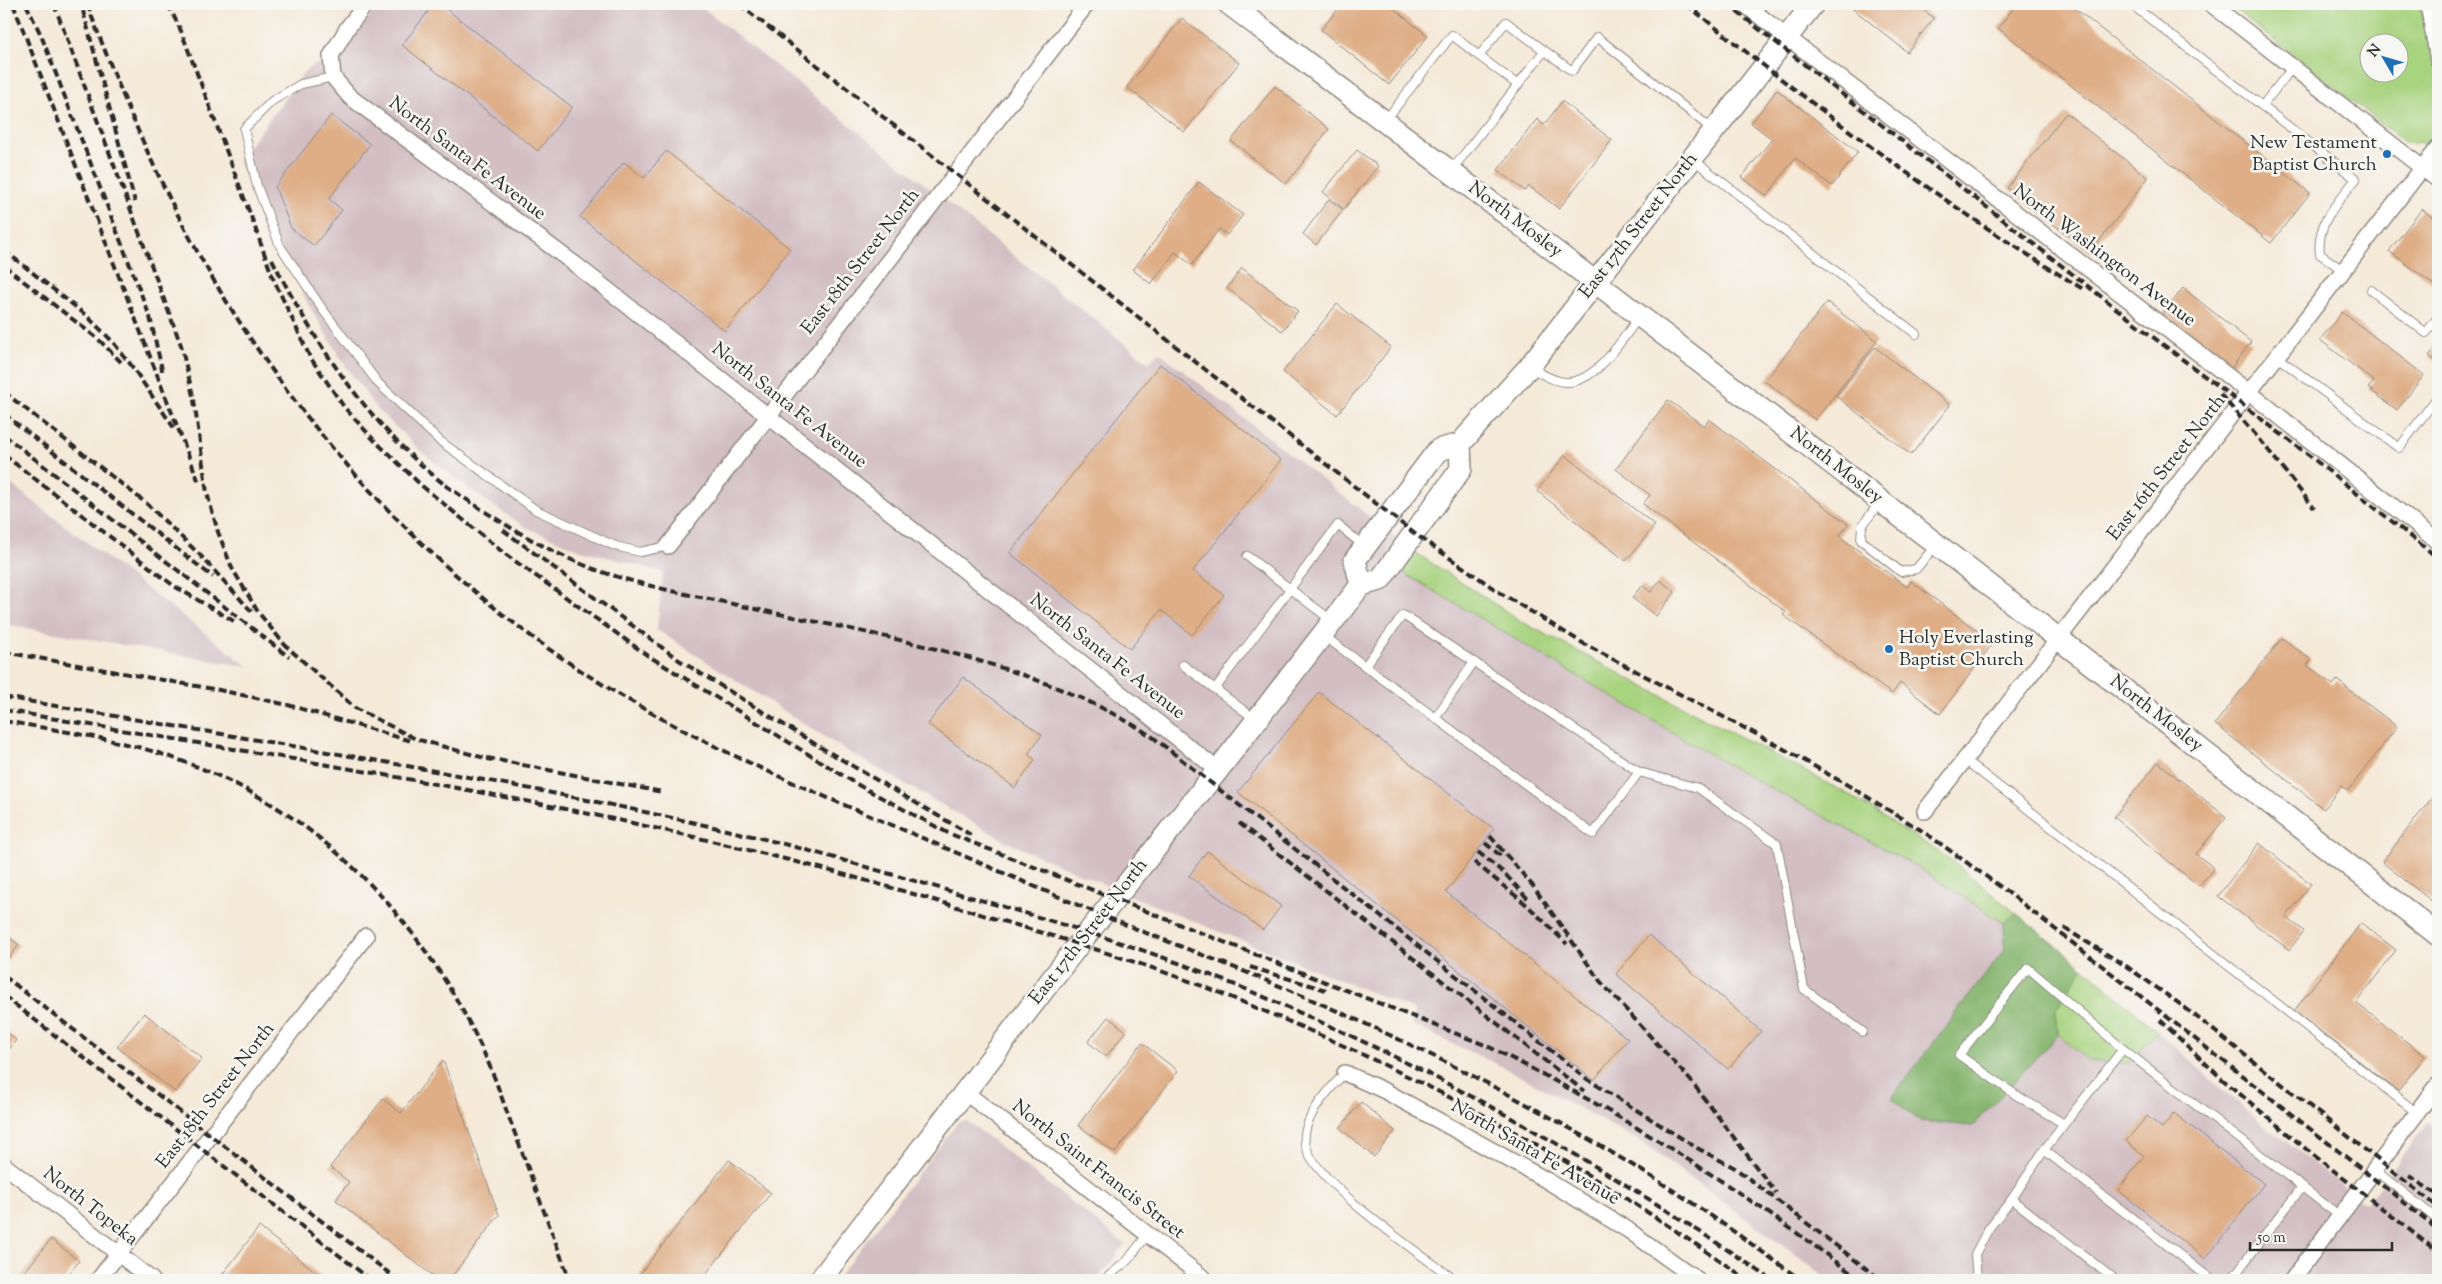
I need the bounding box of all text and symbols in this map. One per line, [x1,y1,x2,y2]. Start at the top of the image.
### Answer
north arrow [2360,32,2410,82]
text: N [2364,41,2387,62]
street label: North Santa Fe Avenue [383,91,552,227]
place label: New Testament Baptist Church [2250,130,2377,179]
street label: East 17th Street North [1573,147,1705,305]
marker: New Testament Baptist Church [2381,148,2393,160]
street label: North Mosley [1462,175,1568,265]
street label: North Washington Avenue [2007,178,2201,334]
street label: East 18th Street North [795,183,927,341]
street label: North Santa Fe Avenue [705,337,873,476]
street label: East 16th Street North [2101,389,2233,547]
street label: North Mosley [1783,421,1889,512]
street label: North Santa Fe Avenue [1023,588,1191,727]
place label: Holy Everlasting Baptist Church [1899,625,2033,674]
marker: Holy Everlasting Baptist Church [1883,643,1895,655]
street label: North Mosley [2103,669,2209,760]
street label: East 17th Street North [1023,853,1155,1011]
street label: East 18th Street North [150,1017,282,1175]
street label: North Saint Francis Street [1006,1094,1191,1246]
street label: North Santa Fe Avenue [1445,1094,1625,1213]
street label: North Topeka [37,1161,144,1253]
scale bar [2250,1219,2392,1251]
text: 50 m [2256,1228,2286,1249]

